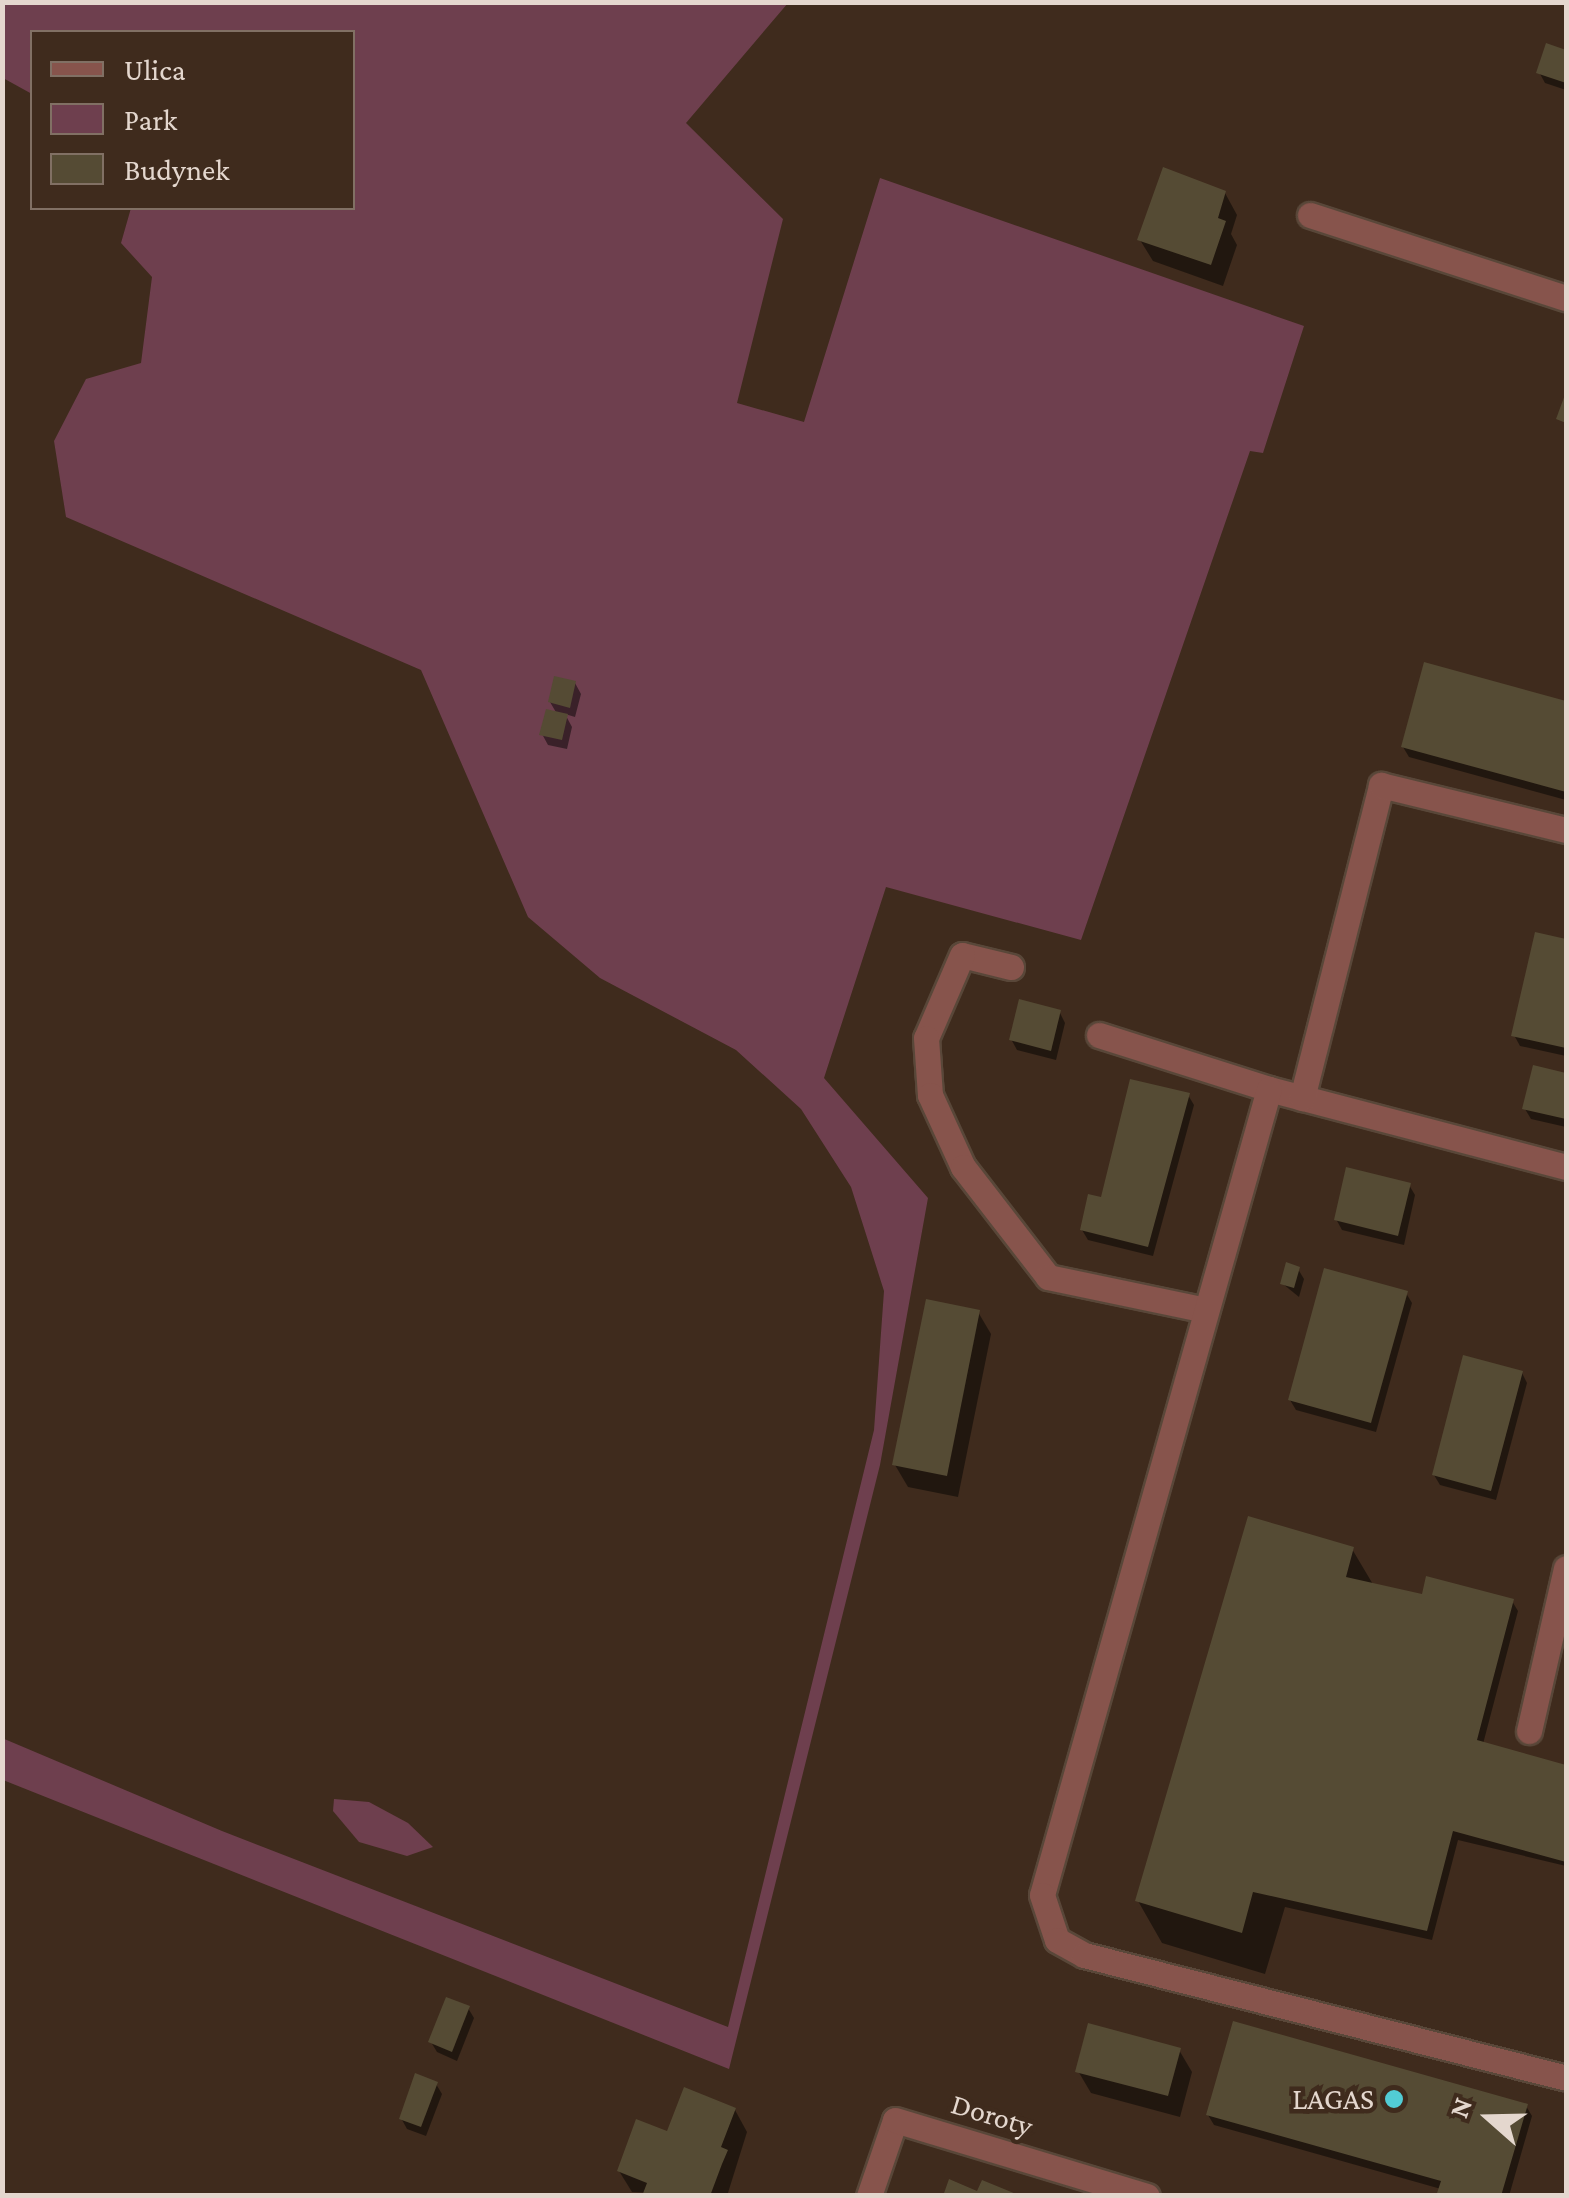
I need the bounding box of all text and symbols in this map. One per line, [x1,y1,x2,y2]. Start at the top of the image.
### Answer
legend [30,30,355,210]
text: Ulica [124,53,186,86]
text: Park [124,103,177,136]
text: Budynek [124,153,230,186]
north arrow [1439,2068,1539,2168]
place label: LAGAS [1292,2081,1374,2117]
street label: Doroty [947,2086,1037,2144]
marker: LAGAS [1383,2088,1405,2110]
text: N [1443,2093,1478,2122]

